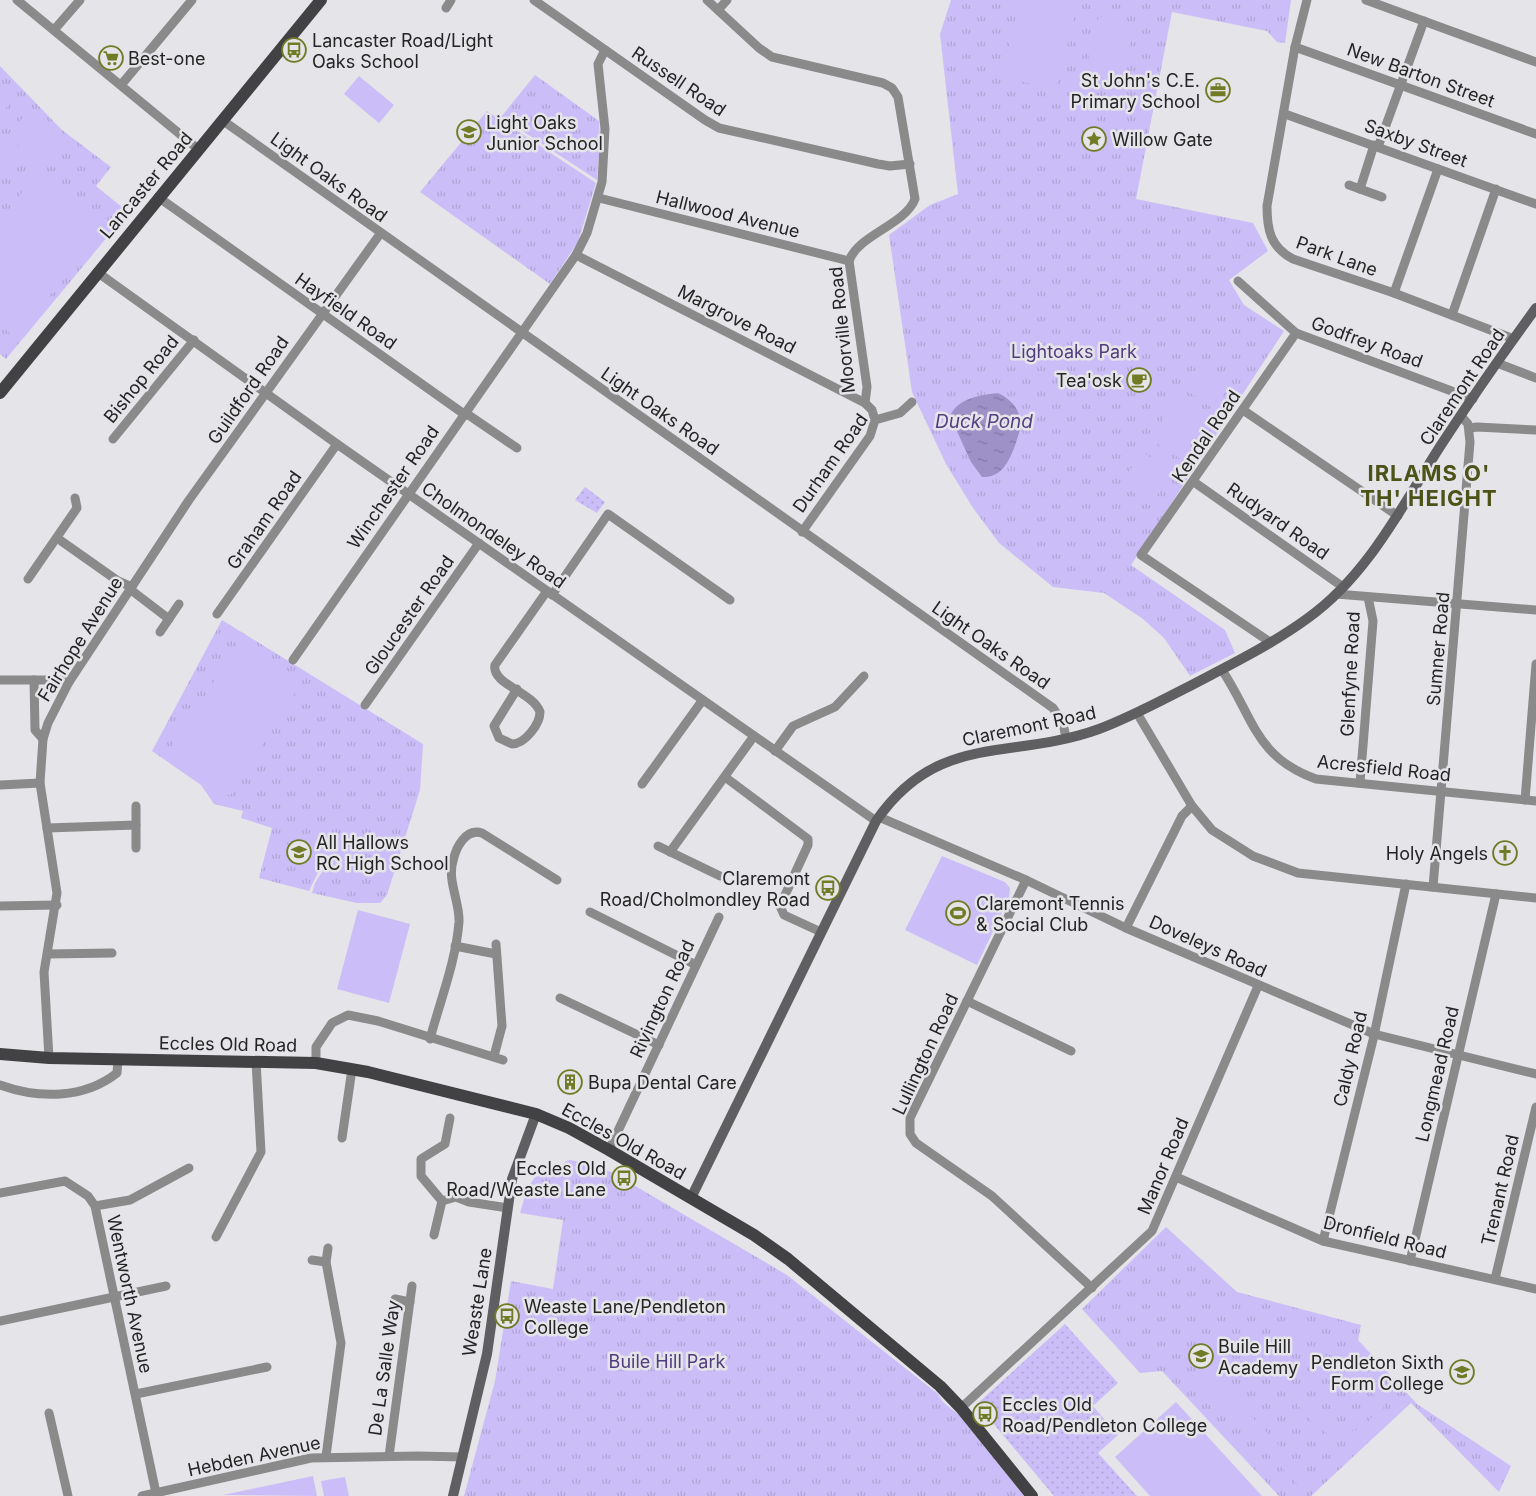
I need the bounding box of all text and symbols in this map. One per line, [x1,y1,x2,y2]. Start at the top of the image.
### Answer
place label: Lancaster Road/Light Oaks School [312,30,493,72]
bus stop icon: Lancaster Road/Light Oaks School [281,37,307,63]
street label: New Barton Street [1344,39,1498,111]
street label: Russell Road [628,42,730,120]
supermarket icon: Best-one [98,45,124,71]
place label: Best-one [128,48,206,69]
place label: St John's C.E. Primary School [1071,70,1200,112]
office icon: St John's C.E. Primary School [1205,77,1231,103]
place label: Light Oaks Junior School [486,112,603,154]
street label: Saxby Street [1362,115,1470,171]
school or university icon: Light Oaks Junior School [456,119,482,145]
place icon: Willow Gate [1081,126,1107,152]
street label: Lancaster Road [95,128,197,242]
street label: Light Oaks Road [267,128,391,226]
place label: Willow Gate [1112,129,1213,150]
street label: Hallwood Avenue [654,186,802,242]
street label: Park Lane [1293,232,1381,280]
street label: Moorville Road [825,266,859,394]
street label: Hayfield Road [291,268,401,354]
street label: Margrove Road [675,280,799,358]
street label: Godfrey Road [1308,312,1426,372]
street label: Claremont Road [1415,325,1509,449]
street label: Bishop Road [99,331,183,427]
street label: Guildford Road [203,332,293,448]
park label: Lightoaks Park [1011,341,1137,362]
street label: Light Oaks Road [597,363,723,459]
cafe icon: Tea'osk [1126,367,1152,393]
place label: Tea'osk [1056,370,1122,391]
street label: Kendal Road [1168,386,1244,486]
street label: Durham Road [788,410,872,516]
water label: Duck Pond [935,410,1033,433]
street label: Winchester Road [343,422,443,552]
district label: IRLAMS O' TH' HEIGHT [1360,460,1498,511]
street label: Graham Road [222,467,306,573]
street label: Cholmondeley Road [418,477,570,593]
street label: Rudyard Road [1223,478,1333,564]
street label: Gloucester Road [360,551,458,679]
street label: Fairhope Avenue [33,573,127,705]
street label: Sumner Road [1423,591,1453,707]
street label: Light Oaks Road [928,597,1054,693]
street label: Glenfyne Road [1336,611,1364,737]
street label: Claremont Road [960,702,1098,750]
street label: Acresfield Road [1316,751,1452,785]
place label: All Hallows RC High School [316,832,449,874]
school or university icon: All Hallows RC High School [286,839,312,865]
church icon: Holy Angels [1492,840,1518,866]
place label: Holy Angels [1386,843,1488,864]
place label: Claremont Road/Cholmondley Road [600,868,810,910]
bus stop icon: Claremont Road/Cholmondley Road [815,875,841,901]
place label: Claremont Tennis & Social Club [976,893,1125,935]
sports icon: Claremont Tennis & Social Club [945,900,971,926]
street label: Doveleys Road [1146,911,1270,981]
street label: Rivington Road [625,937,699,1061]
street label: Lullington Road [888,990,962,1118]
street label: Longmead Road [1411,1004,1463,1144]
street label: Caldy Road [1329,1009,1371,1109]
street label: Eccles Old Road [159,1032,297,1056]
building icon: Bupa Dental Care [557,1069,583,1095]
place label: Bupa Dental Care [588,1072,737,1093]
street label: Eccles Old Road [558,1098,690,1184]
street label: Manor Road [1133,1114,1193,1218]
street label: Trenant Road [1477,1132,1523,1248]
place label: Eccles Old Road/Weaste Lane [446,1158,606,1200]
bus stop icon: Eccles Old Road/Weaste Lane [611,1165,637,1191]
street label: Dronfield Road [1321,1212,1449,1262]
street label: Wentworth Avenue [103,1213,157,1375]
street label: Weaste Lane [458,1246,496,1358]
place label: Weaste Lane/Pendleton College [524,1296,726,1338]
street label: De La Salle Way [364,1299,404,1437]
bus stop icon: Weaste Lane/Pendleton College [494,1303,520,1329]
place label: Buile Hill Academy [1218,1336,1298,1378]
school or university icon: Buile Hill Academy [1188,1343,1214,1369]
park label: Buile Hill Park [609,1351,725,1372]
place label: Pendleton Sixth Form College [1311,1352,1444,1394]
school or university icon: Pendleton Sixth Form College [1449,1359,1475,1385]
place label: Eccles Old Road/Pendleton College [1002,1394,1207,1436]
bus stop icon: Eccles Old Road/Pendleton College [972,1401,998,1427]
street label: Hebden Avenue [186,1432,322,1480]

